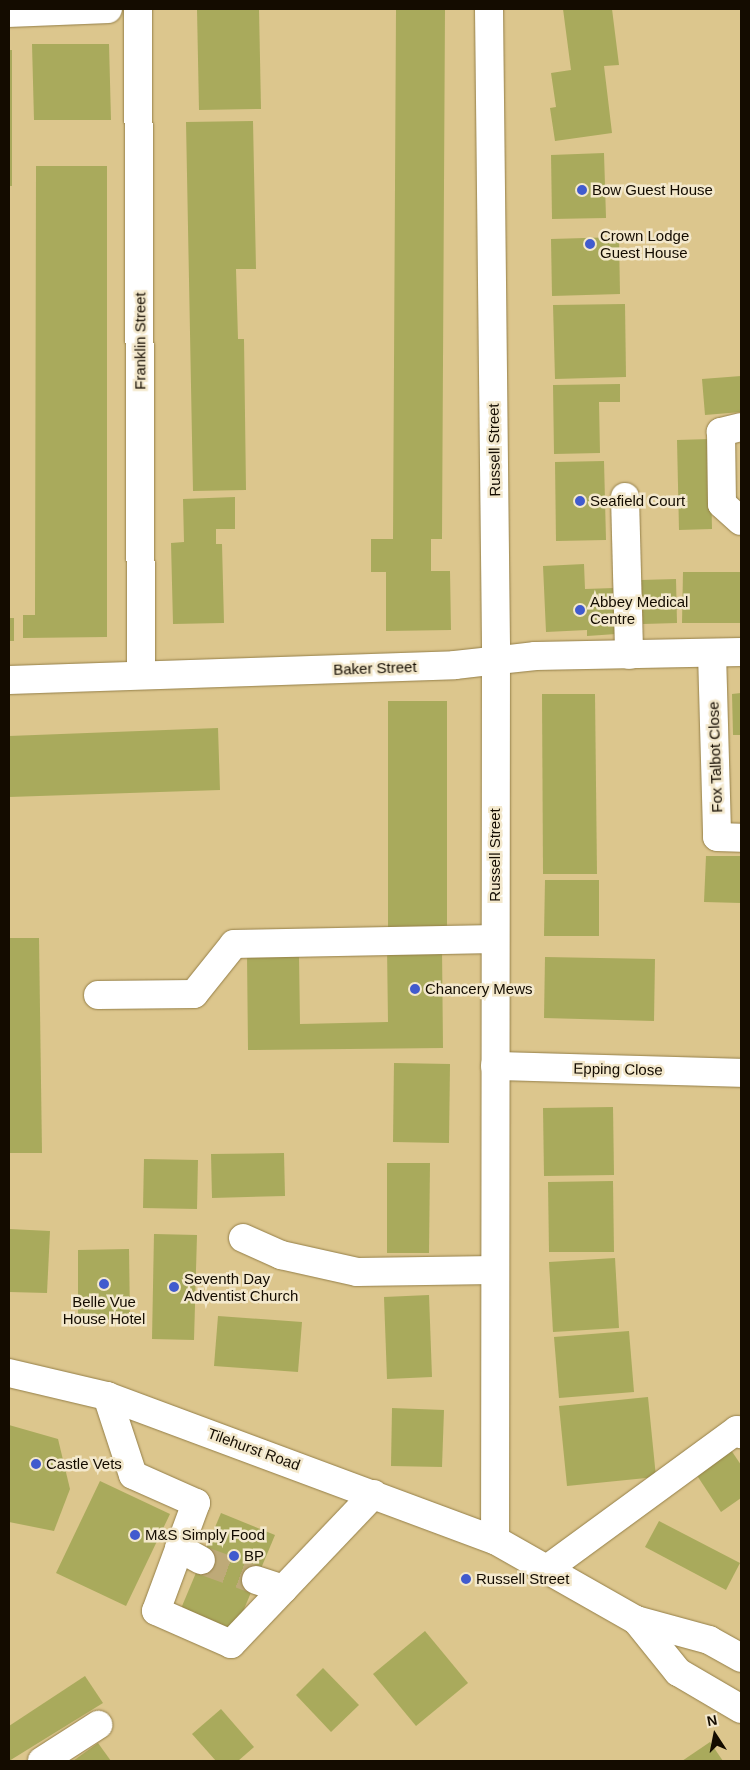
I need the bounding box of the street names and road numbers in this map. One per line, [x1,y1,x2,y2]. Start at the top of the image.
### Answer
street label: Franklin Street [131,292,149,390]
street label: Russell Street [484,403,504,497]
street label: Baker Street [333,658,417,678]
street label: Fox Talbot Close [704,701,726,813]
street label: Russell Street [486,808,504,902]
street label: Epping Close [573,1059,663,1079]
street label: Tilehurst Road [205,1424,303,1474]

